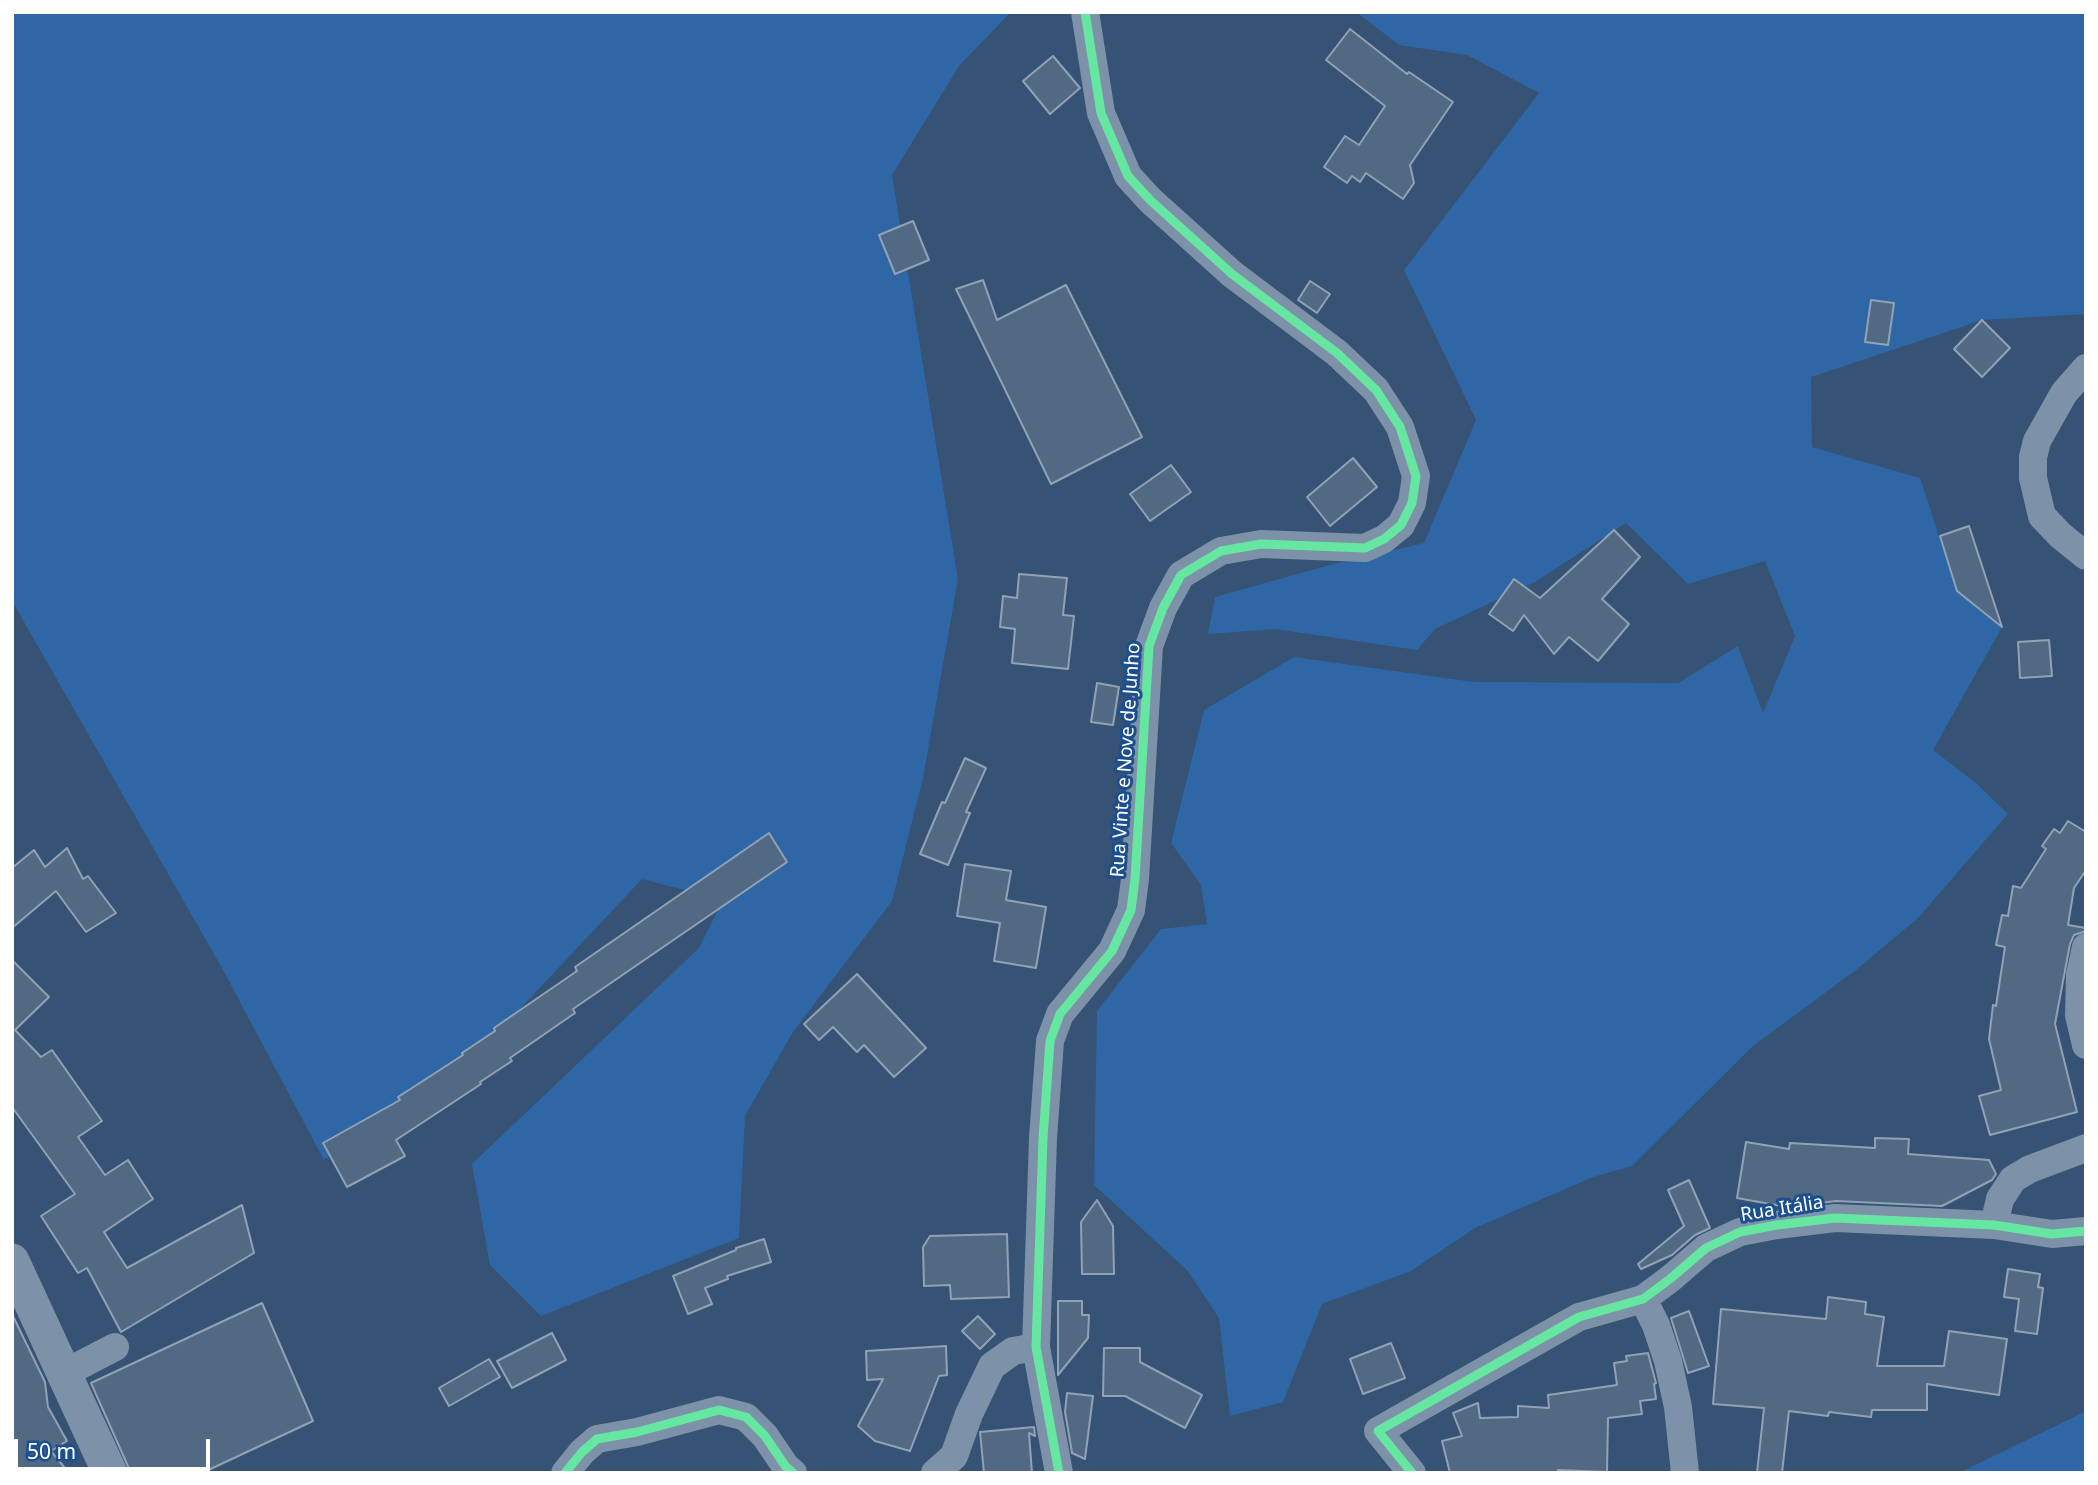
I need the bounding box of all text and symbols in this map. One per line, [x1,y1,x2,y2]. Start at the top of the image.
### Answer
street label: Rua Vinte e Nove de Junho [1106,642,1146,878]
street label: Rua Itália [1739,1191,1825,1227]
scale bar [18,1426,214,1470]
text: 50 m [27,1437,76,1465]

